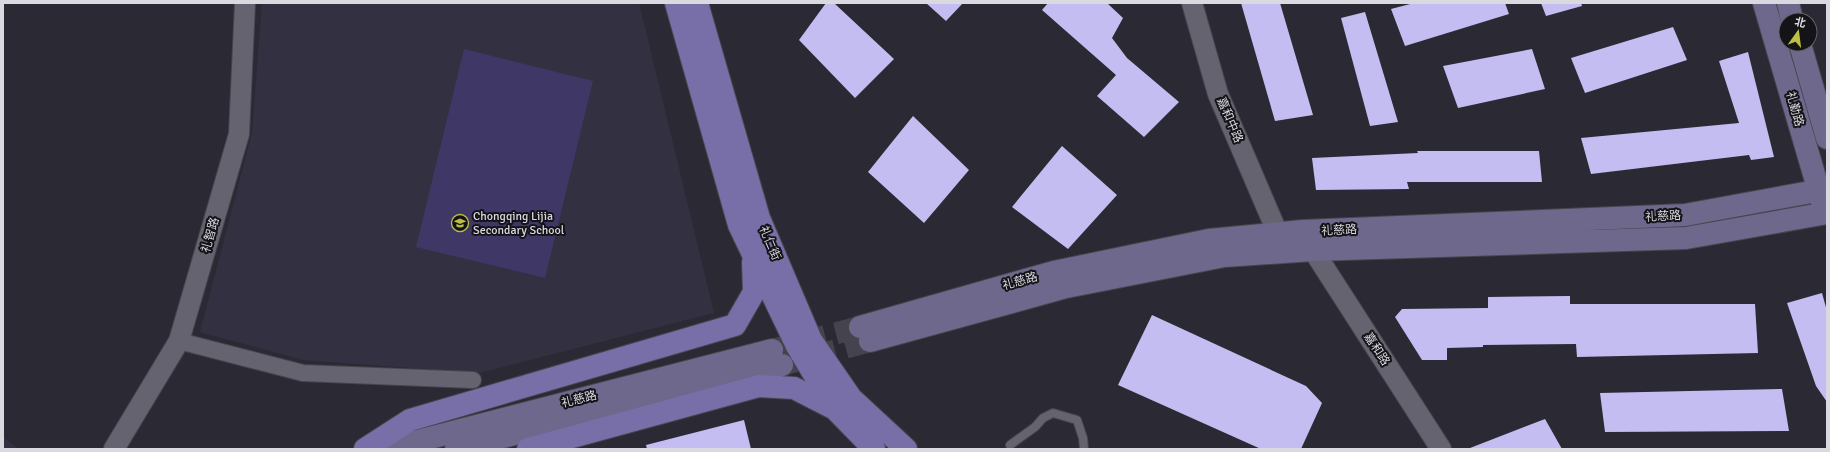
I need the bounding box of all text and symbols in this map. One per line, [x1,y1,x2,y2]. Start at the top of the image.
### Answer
north arrow [1778,12,1818,52]
text: 北 [1793,15,1807,30]
street label: 礼勤路 [1782,90,1807,129]
street label: 嘉和中路 [1213,95,1246,145]
street label: 礼慈路 [1645,208,1681,225]
place label: Chongqing Lijia Secondary School [473,209,565,238]
school or university icon: Chongqing Lijia Secondary School [450,213,470,233]
street label: 礼智路 [198,216,223,255]
street label: 礼慈路 [1321,222,1357,239]
street label: 礼仁街 [756,224,783,263]
street label: 礼慈路 [1001,269,1040,294]
street label: 嘉和路 [1360,330,1393,368]
street label: 礼慈路 [560,388,598,411]

